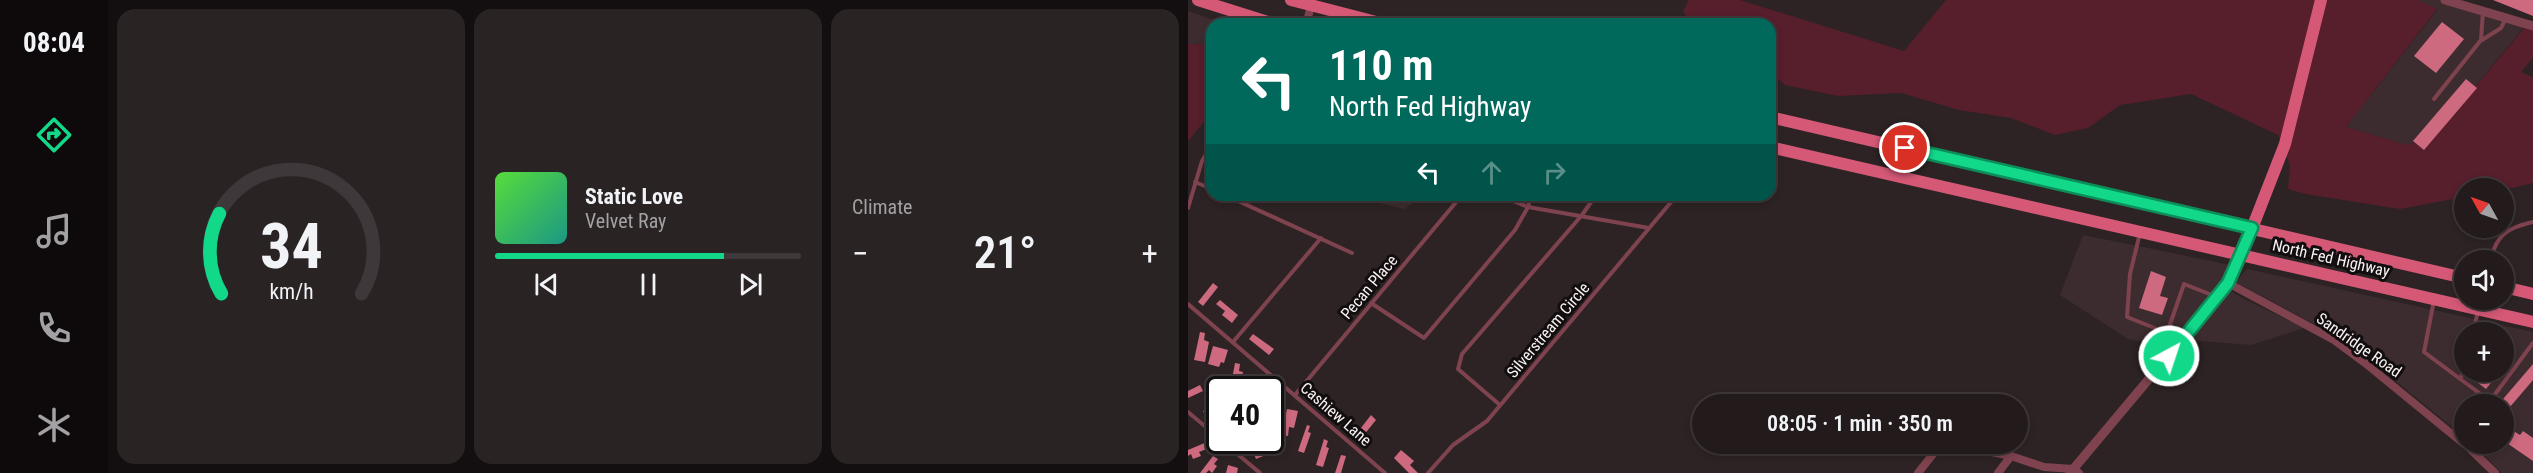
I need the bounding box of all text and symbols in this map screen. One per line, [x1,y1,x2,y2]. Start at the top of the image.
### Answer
text: 08:04 [23,27,85,59]
text: 110 m [1329,41,1434,90]
icon: left [1230,42,1308,120]
text: North Fed Highway [1329,91,1531,123]
icon: directions [33,114,75,156]
pin [1879,122,1930,173]
icon: arrive [1888,131,1921,164]
icon: left [1412,156,1445,189]
icon: ahead [1475,156,1508,189]
icon: right [1538,156,1571,189]
north arrow [2454,178,2514,238]
map controls [2454,178,2514,454]
text: Static Love [585,184,683,209]
text: Climate [852,195,912,219]
text: Velvet Ray [585,209,666,233]
icon: music [33,210,75,252]
text: 34 [259,210,323,283]
text: 21° [974,226,1036,279]
text: − [852,234,869,273]
text: + [1142,234,1158,273]
street label: North Fed Highway [2270,235,2392,281]
button: sound [2454,250,2514,310]
street label: Pecan Place [1337,251,1401,323]
icon: previous [530,268,563,301]
icon: pause [632,268,665,301]
icon: next [734,268,767,301]
text: km/h [269,279,313,304]
street label: Silverstream Circle [1503,279,1593,381]
icon: phone [33,307,75,349]
street label: Sandridge Road [2313,309,2405,381]
button: + [2454,322,2514,382]
position arrow [2137,324,2201,388]
speed limit sign: 40 [1206,376,1284,454]
street label: Cashiew Lane [1297,378,1375,450]
button: − [2454,394,2514,454]
icon: climate [33,404,75,446]
text: 08:05 · 1 min · 350 m [1767,411,1953,436]

